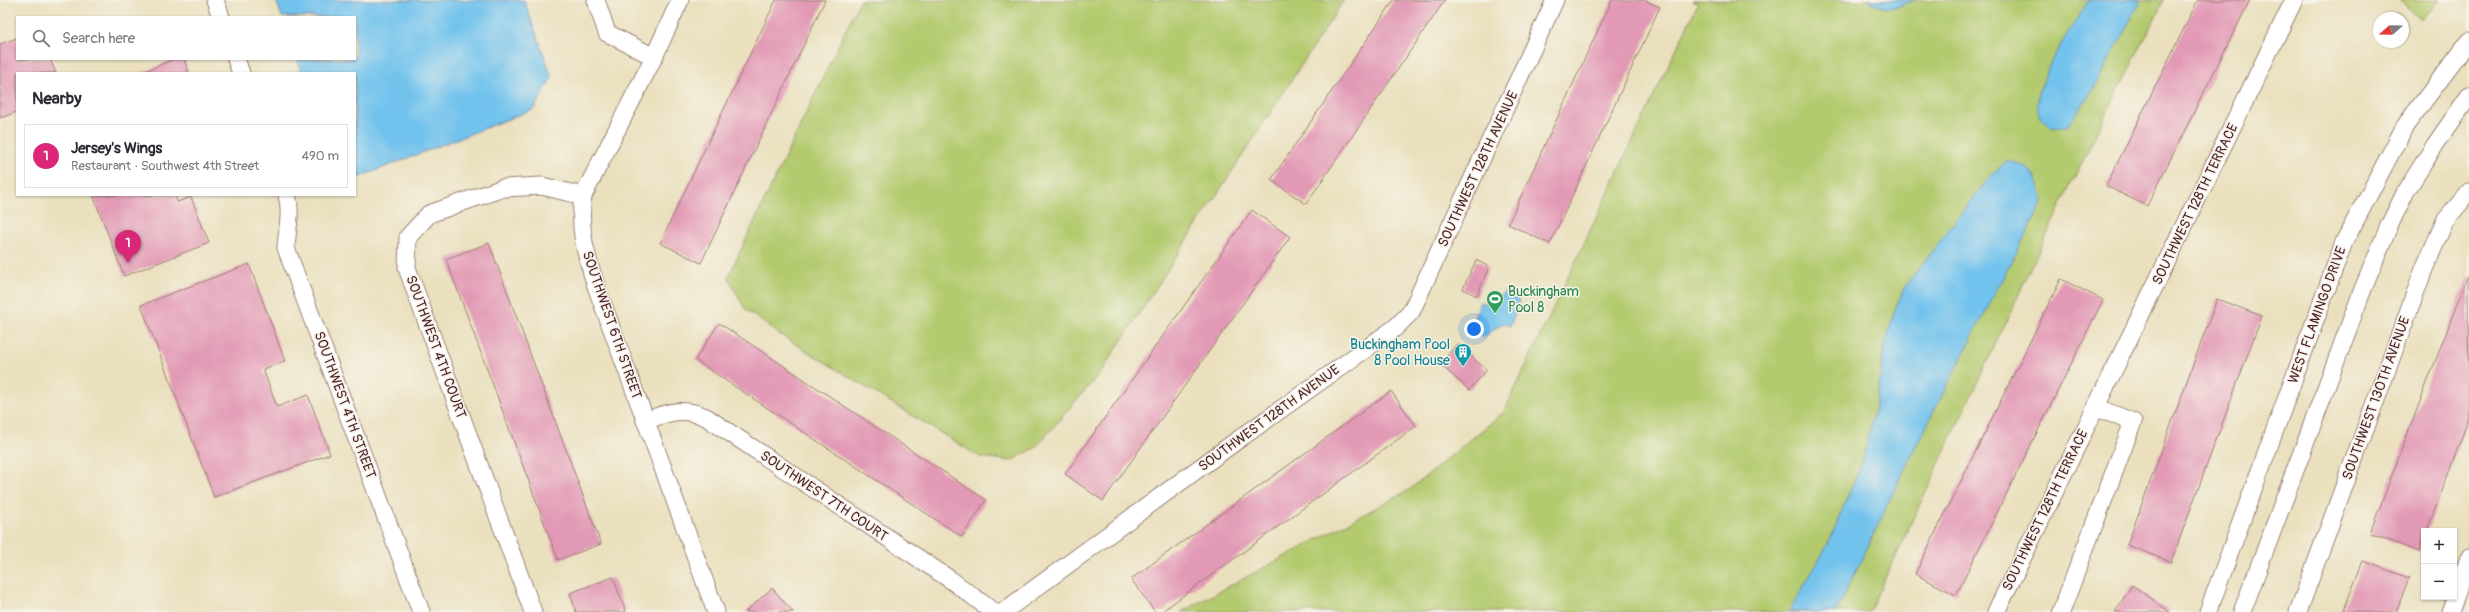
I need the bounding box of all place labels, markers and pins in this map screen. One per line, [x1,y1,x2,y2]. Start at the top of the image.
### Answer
pin: 1 [115,230,141,263]
place label: Buckingham Pool 8 [1508,283,1579,316]
sports icon: Buckingham Pool 8 [1485,289,1505,314]
place label: Buckingham Pool 8 Pool House [1350,336,1450,369]
building icon: Buckingham Pool 8 Pool House [1453,342,1473,367]

